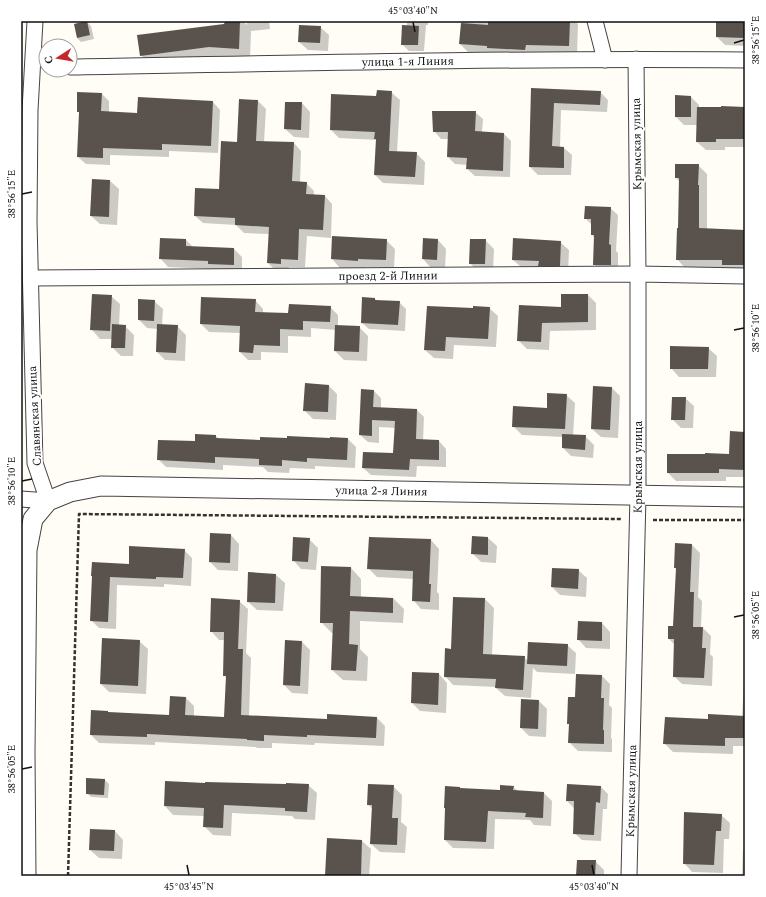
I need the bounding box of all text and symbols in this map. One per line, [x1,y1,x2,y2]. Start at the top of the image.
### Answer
text: 45°03'40"N [388,3,438,19]
text: 38°56'15"E [748,16,764,64]
north arrow [38,38,78,78]
street label: улица 1-я Линия [361,51,454,71]
text: С [40,54,58,66]
street label: Крымская улица [627,97,647,190]
text: 38°56'15"E [4,170,20,218]
street label: проезд 2-й Линии [338,266,438,285]
text: 38°56'10"E [748,304,764,352]
street label: Славянская улица [23,365,47,467]
street label: Крымская улица [628,421,648,514]
text: 38°56'10"E [4,457,20,505]
street label: улица 2-я Линия [334,480,428,501]
text: 38°56'05"E [748,591,764,639]
street label: Крымская улица [620,744,642,838]
text: 38°56'05"E [4,745,20,793]
text: 45°03'45"N [164,879,214,895]
text: 45°03'40"N [569,879,619,895]

